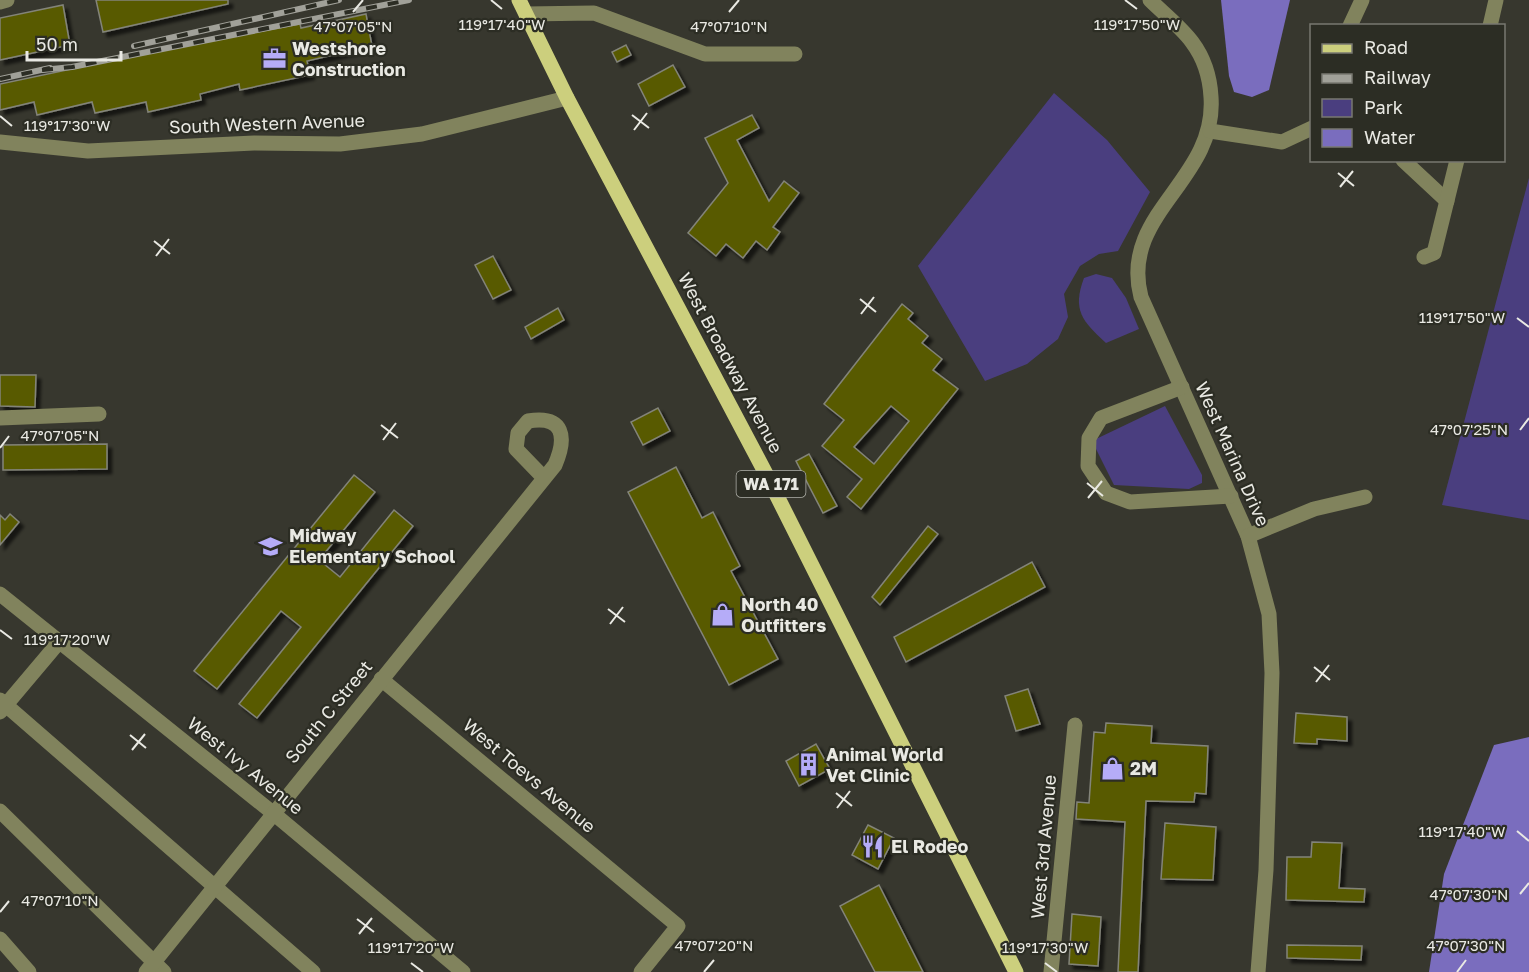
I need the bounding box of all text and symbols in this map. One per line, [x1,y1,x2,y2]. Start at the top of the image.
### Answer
text: 119°17'40"W [458,15,546,33]
text: 119°17'50"W [1094,15,1180,33]
text: 47°07'05"N [314,17,392,35]
text: 47°07'10"N [690,17,768,35]
scale bar [27,24,122,62]
legend [1310,24,1505,162]
text: 50 m [36,33,78,55]
text: Road [1364,36,1408,58]
place label: Westshore Construction [292,37,406,80]
office icon: Westshore Construction [261,46,287,72]
text: Railway [1364,66,1431,88]
text: Park [1364,96,1403,118]
street label: South Western Avenue [168,109,365,137]
text: 119°17'30"W [24,116,110,134]
text: Water [1364,126,1415,148]
street label: West Broadway Avenue [674,268,788,457]
text: 119°17'50"W [1419,308,1505,326]
street label: West Marina Drive [1191,378,1275,529]
text: 47°07'25"N [1430,420,1508,438]
text: 47°07'05"N [21,426,99,444]
road number: WA 171 [736,471,806,497]
place label: Midway Elementary School [289,524,455,567]
school or university icon: Midway Elementary School [258,533,284,559]
place label: North 40 Outfitters [741,593,826,636]
shop icon: North 40 Outfitters [710,602,736,628]
text: 119°17'20"W [24,630,110,648]
street label: South C Street [280,655,376,767]
street label: West Ivy Avenue [183,712,308,819]
street label: West Toevs Avenue [459,713,600,837]
place label: Animal World Vet Clinic [826,743,943,786]
building icon: Animal World Vet Clinic [795,752,821,778]
shop icon: 2M [1099,756,1125,782]
place label: 2M [1130,757,1157,779]
street label: West 3rd Avenue [1026,774,1060,920]
text: 119°17'40"W [1418,822,1506,840]
restaurant icon: El Rodeo [860,834,886,860]
place label: El Rodeo [891,835,968,857]
text: 47°07'30"N [1430,885,1508,903]
text: 47°07'10"N [21,891,99,909]
text: 47°07'20"N [675,936,753,954]
text: 47°07'30"N [1427,936,1505,954]
text: 119°17'20"W [368,938,454,956]
text: 119°17'30"W [1002,938,1088,956]

